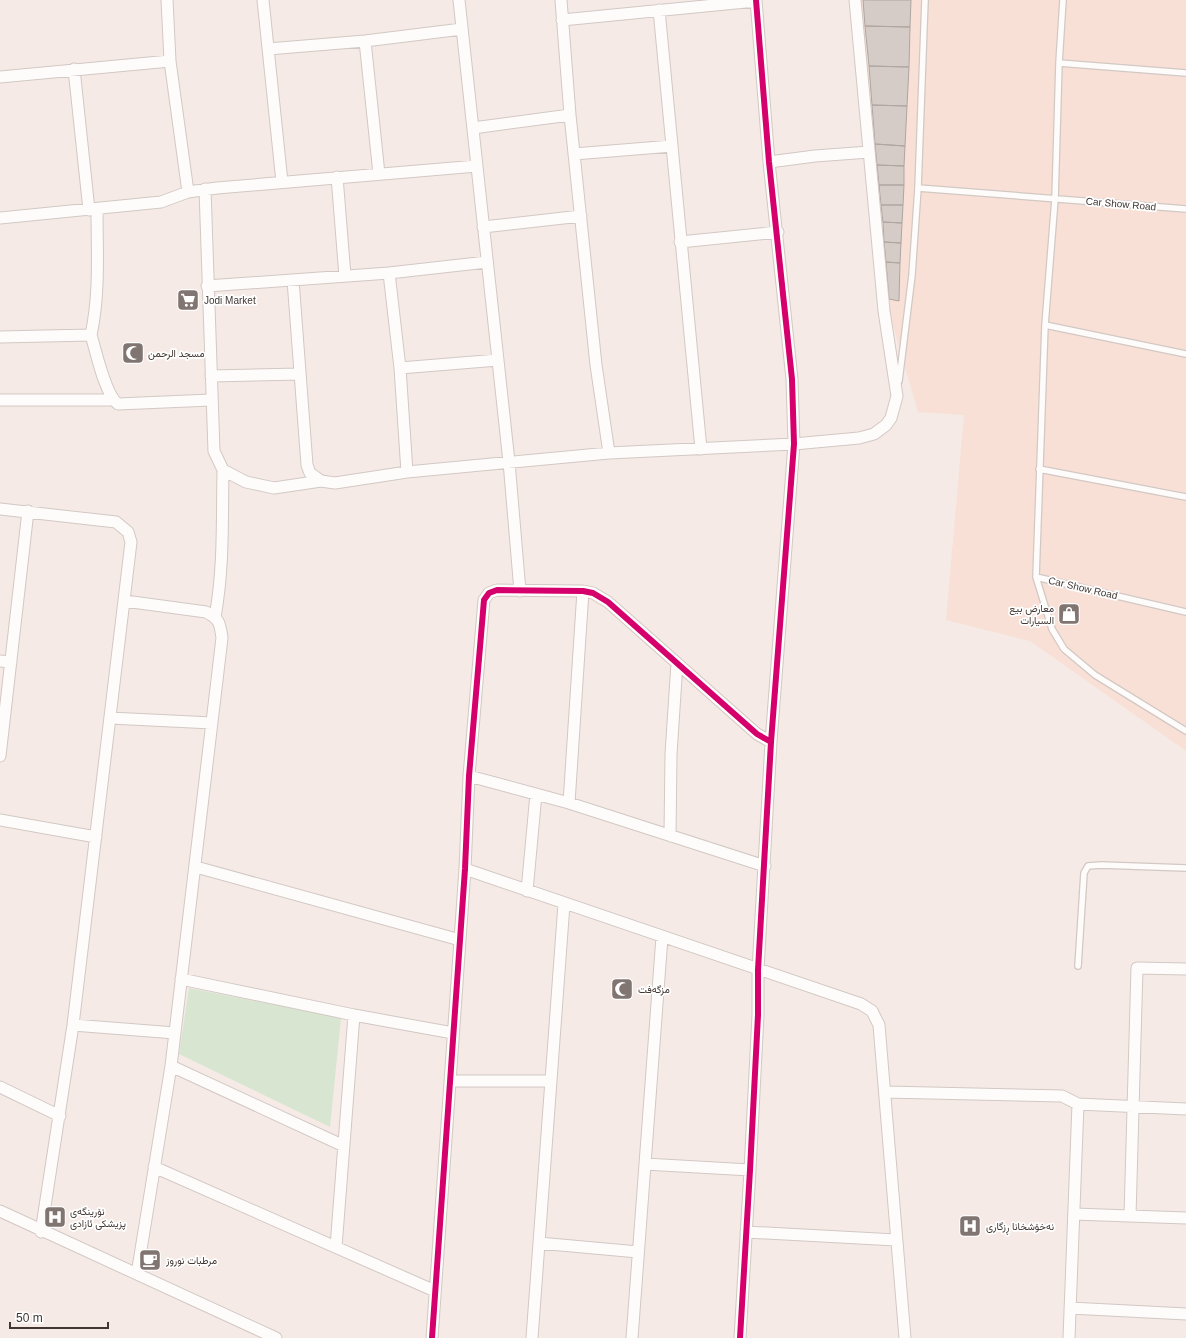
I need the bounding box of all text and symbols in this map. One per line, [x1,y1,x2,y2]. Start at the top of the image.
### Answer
street label: Car Show Road [1085,195,1157,213]
supermarket icon: Jodi Market [175,287,201,313]
place label: Jodi Market [204,295,256,306]
mosque icon: مسجد الرحمن [120,340,146,366]
place label: مسجد الرحمن [148,348,205,360]
street label: Car Show Road [1047,575,1119,601]
shop icon: معارض بيع السيارات [1056,601,1082,627]
place label: معارض بيع السيارات [1009,603,1054,627]
mosque icon: مزگەفت [609,976,635,1002]
place label: مزگەفت [638,984,670,996]
hospital icon: نۆرینگەی پزیشکی ئازادی [42,1204,68,1230]
place label: نۆرینگەی پزیشکی ئازادی [70,1206,126,1231]
hospital icon: نەخۆشخانا ڕزگاری [957,1213,983,1239]
place label: نەخۆشخانا ڕزگاری [986,1221,1054,1235]
cafe icon: مرطبات نوروز [137,1247,163,1273]
place label: مرطبات نوروز [165,1255,217,1267]
scale bar [10,1304,108,1330]
text: 50 m [16,1311,43,1325]

